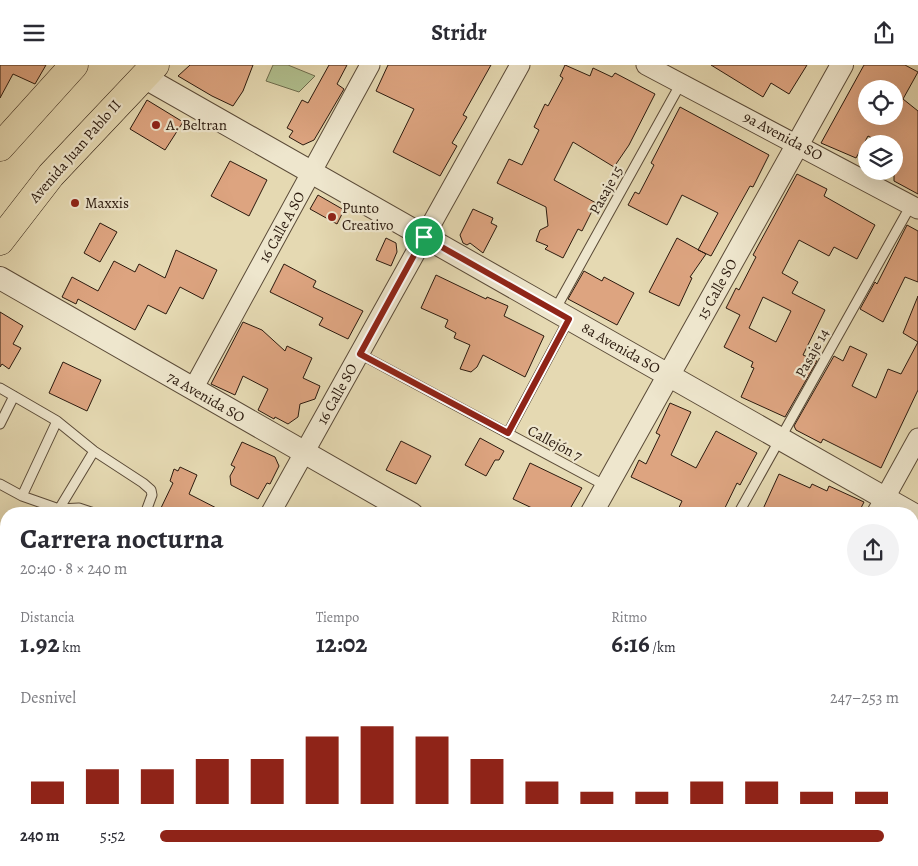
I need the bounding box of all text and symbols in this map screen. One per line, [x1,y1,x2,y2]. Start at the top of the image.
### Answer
text: Stridr [431,18,487,48]
icon: menu [20,19,48,47]
icon: share [870,19,898,47]
map controls [858,80,903,180]
button: locate [858,80,903,125]
street label: Avenida Juan Pablo II [24,95,125,208]
street label: 9a Avenida SO [740,107,826,165]
place label: A. Beltran [165,115,227,135]
marker: A. Beltran [150,119,162,131]
button: layers [858,135,903,180]
street label: Pasaje 15 [584,162,628,218]
street label: 16 Calle A SO [254,188,310,266]
place label: Maxxis [85,193,129,213]
marker: Maxxis [69,197,81,209]
place label: Punto Creativo [342,198,393,235]
marker: Punto Creativo [326,211,338,223]
pin [403,216,445,258]
icon: arrive [410,223,438,251]
street label: 15 Calle SO [692,255,742,323]
street label: 8a Avenida SO [578,317,664,379]
street label: Pasaje 14 [790,325,834,381]
street label: 16 Calle SO [312,360,362,428]
street label: 7a Avenida SO [163,367,249,427]
street label: Callejón 7 [524,420,586,466]
text: Carrera nocturna [20,520,224,558]
button: share [847,524,899,576]
text: 20:40 · 8 × 240 m [20,558,127,580]
text: Distancia [20,608,75,627]
text: Tiempo [316,608,359,627]
text: Ritmo [611,608,647,627]
text: 1.92 [20,627,59,661]
text: 12:02 [316,627,367,661]
text: 6:16 [611,627,650,661]
text: km [59,638,81,657]
text: /km [650,638,676,657]
text: Desnivel [20,687,76,709]
text: 247–253 m [830,687,899,709]
text: 240 m [20,825,60,847]
text: 5:52 [100,825,125,847]

